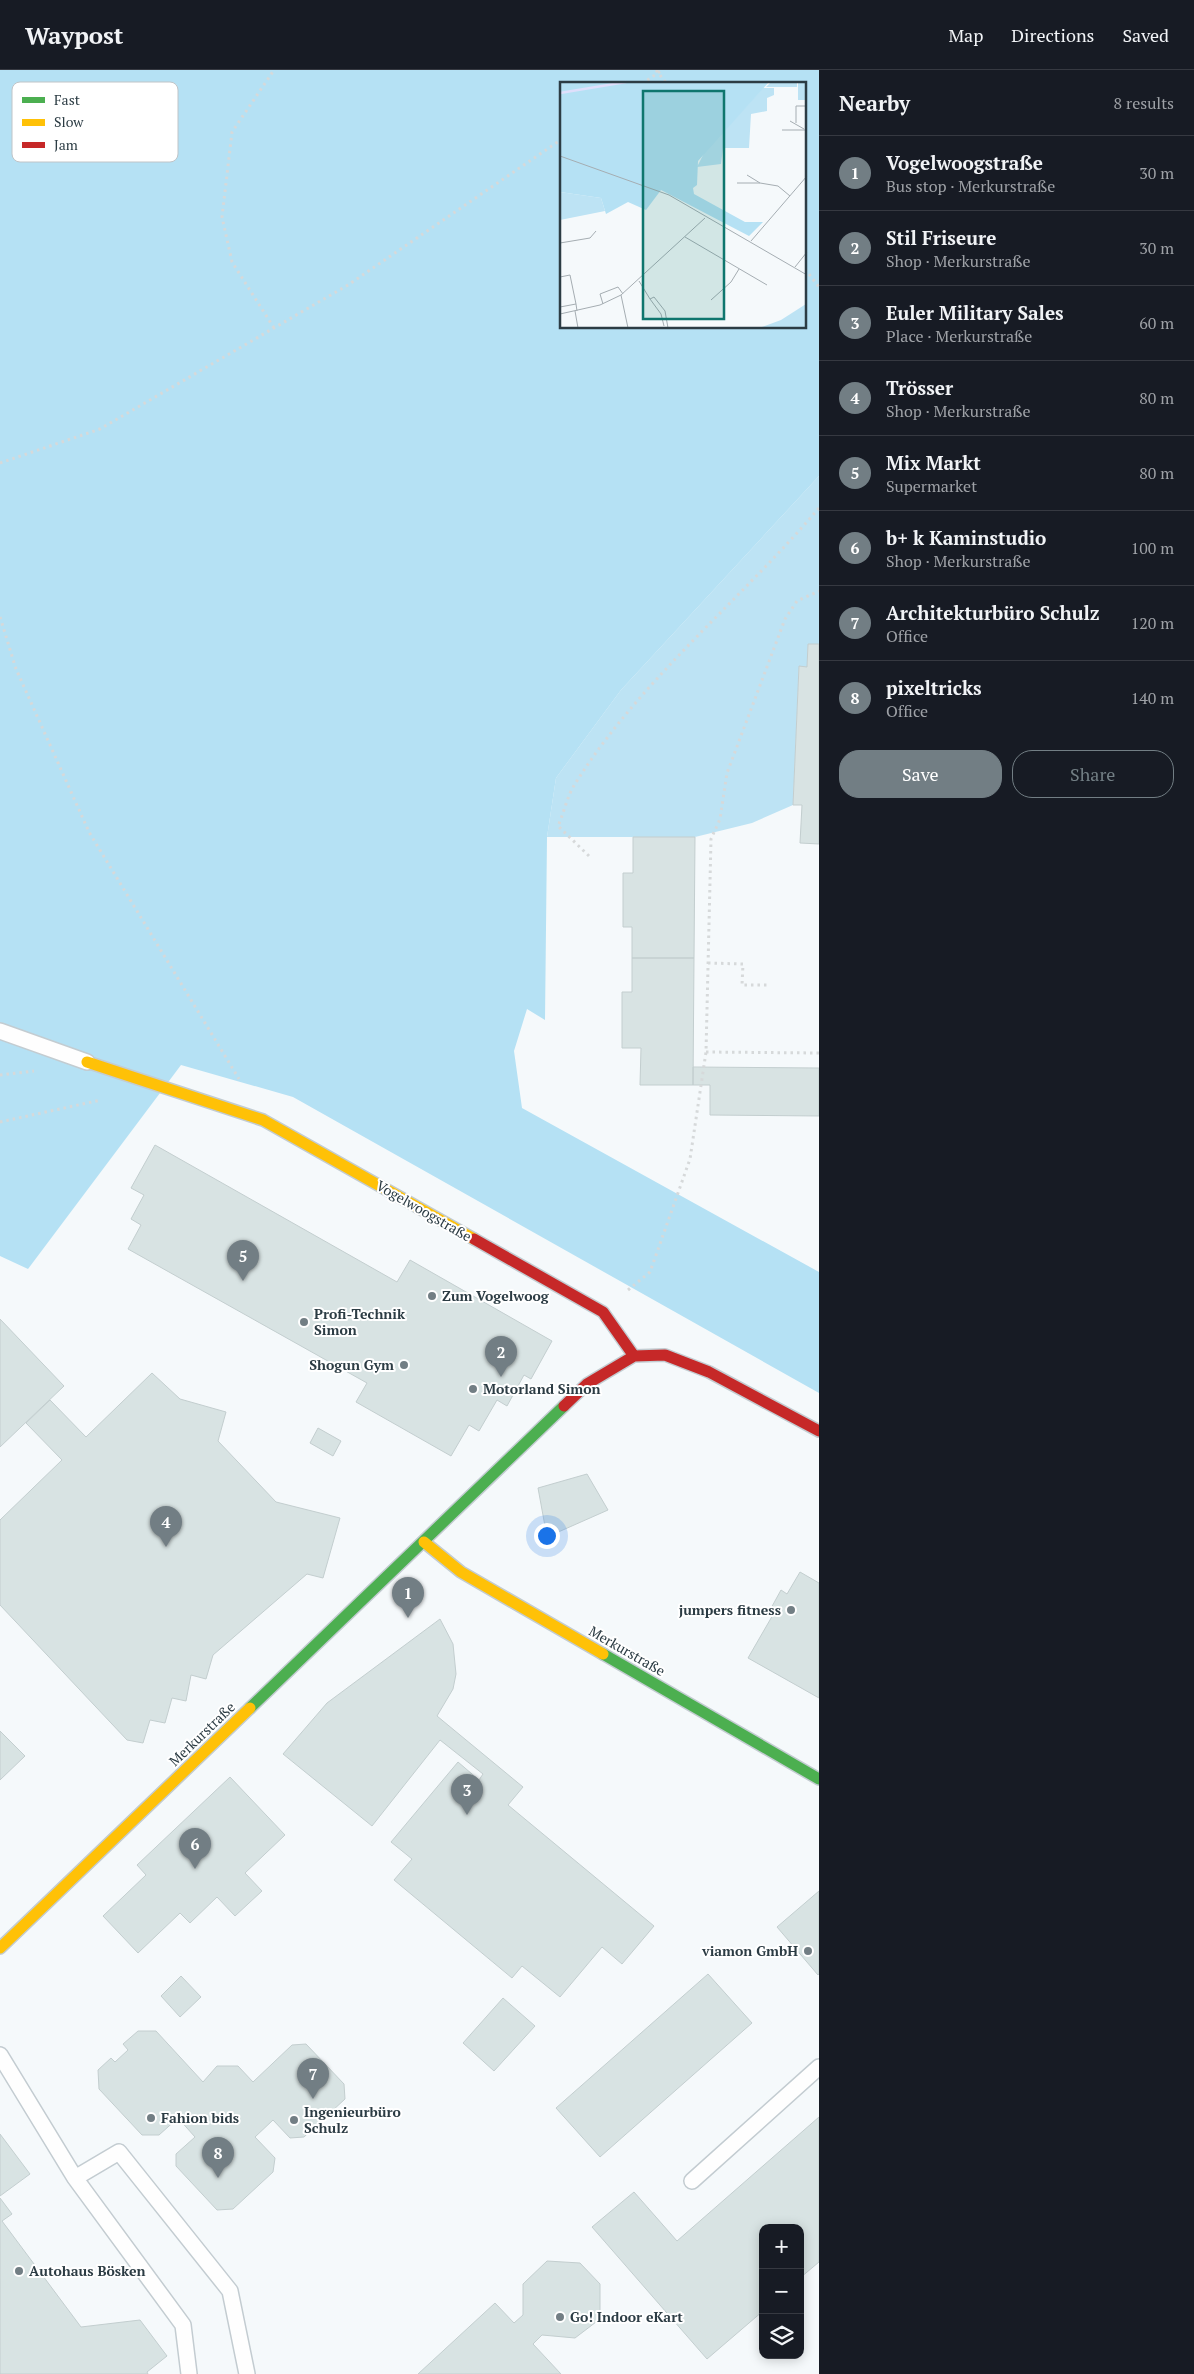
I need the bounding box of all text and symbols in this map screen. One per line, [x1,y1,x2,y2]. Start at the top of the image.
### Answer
text: Waypost [25,19,123,51]
text: Map [948,23,983,47]
text: Directions [1011,23,1094,47]
text: Saved [1122,23,1169,47]
legend [12,82,178,162]
inset map [560,82,806,329]
text: Nearby [839,89,910,117]
text: Fast [54,90,81,109]
text: 8 results [1114,92,1174,114]
text: Slow [54,112,84,131]
text: Jam [54,135,78,154]
text: Vogelwoogstraße [886,150,1043,175]
text: 1 [850,162,860,184]
text: 30 m [1139,162,1174,184]
text: Bus stop · Merkurstraße [886,175,1055,197]
text: Stil Friseure [886,225,996,250]
text: 2 [850,237,860,259]
text: 30 m [1139,237,1174,259]
text: Shop · Merkurstraße [886,250,1030,272]
text: Euler Military Sales [886,300,1064,325]
text: 3 [850,312,860,334]
text: 60 m [1139,312,1174,334]
text: Place · Merkurstraße [886,325,1032,347]
text: Trösser [886,375,953,400]
text: 4 [850,387,860,409]
text: 80 m [1139,387,1174,409]
text: Shop · Merkurstraße [886,400,1030,422]
text: Mix Markt [886,450,981,475]
text: 5 [850,462,860,484]
text: 80 m [1139,462,1174,484]
text: Supermarket [886,475,977,497]
text: b+ k Kaminstudio [886,525,1046,550]
text: 6 [850,537,860,559]
text: 100 m [1131,537,1174,559]
text: Shop · Merkurstraße [886,550,1030,572]
text: Architekturbüro Schulz [886,600,1100,625]
text: 7 [850,612,860,634]
text: 120 m [1131,612,1174,634]
text: Office [886,625,928,647]
text: pixeltricks [886,675,982,700]
text: 8 [850,687,860,709]
text: 140 m [1131,687,1174,709]
text: Office [886,700,928,722]
button: Save [839,750,1002,798]
button: Share [1012,750,1174,798]
street label: Vogelwoogstraße [373,1176,475,1246]
pin: 5 [227,1240,259,1281]
place label: Zum Vogelwoog [442,1286,550,1305]
marker: Zum Vogelwoog [426,1290,438,1302]
place label: Profi-Technik Simon [314,1304,406,1339]
marker: Profi-Technik Simon [298,1316,310,1328]
pin: 2 [485,1336,517,1377]
place label: Shogun Gym [309,1355,394,1374]
marker: Shogun Gym [398,1359,410,1371]
place label: Motorland Simon [483,1379,601,1398]
marker: Motorland Simon [467,1383,479,1395]
pin: 4 [150,1506,182,1547]
your location [534,1523,560,1549]
pin: 1 [392,1577,424,1618]
place label: jumpers fitness [679,1600,781,1619]
marker: jumpers fitness [785,1604,797,1616]
street label: Merkurstraße [586,1621,669,1680]
street label: Merkurstraße [165,1697,239,1770]
pin: 3 [451,1774,483,1815]
pin: 6 [179,1828,211,1869]
place label: viamon GmbH [701,1941,798,1960]
marker: viamon GmbH [802,1945,814,1957]
pin: 7 [297,2058,329,2099]
place label: Ingenieurbüro Schulz [304,2102,401,2137]
place label: Fahion bids [161,2108,239,2127]
marker: Fahion bids [145,2112,157,2124]
marker: Ingenieurbüro Schulz [288,2114,300,2126]
pin: 8 [202,2137,234,2178]
map controls [759,2224,804,2359]
button: + [759,2224,804,2269]
place label: Autohaus Bösken [29,2261,146,2280]
marker: Autohaus Bösken [13,2265,25,2277]
button: − [759,2269,804,2314]
place label: Go! Indoor eKart [570,2307,683,2326]
marker: Go! Indoor eKart [554,2311,566,2323]
button: layers [759,2314,804,2359]

